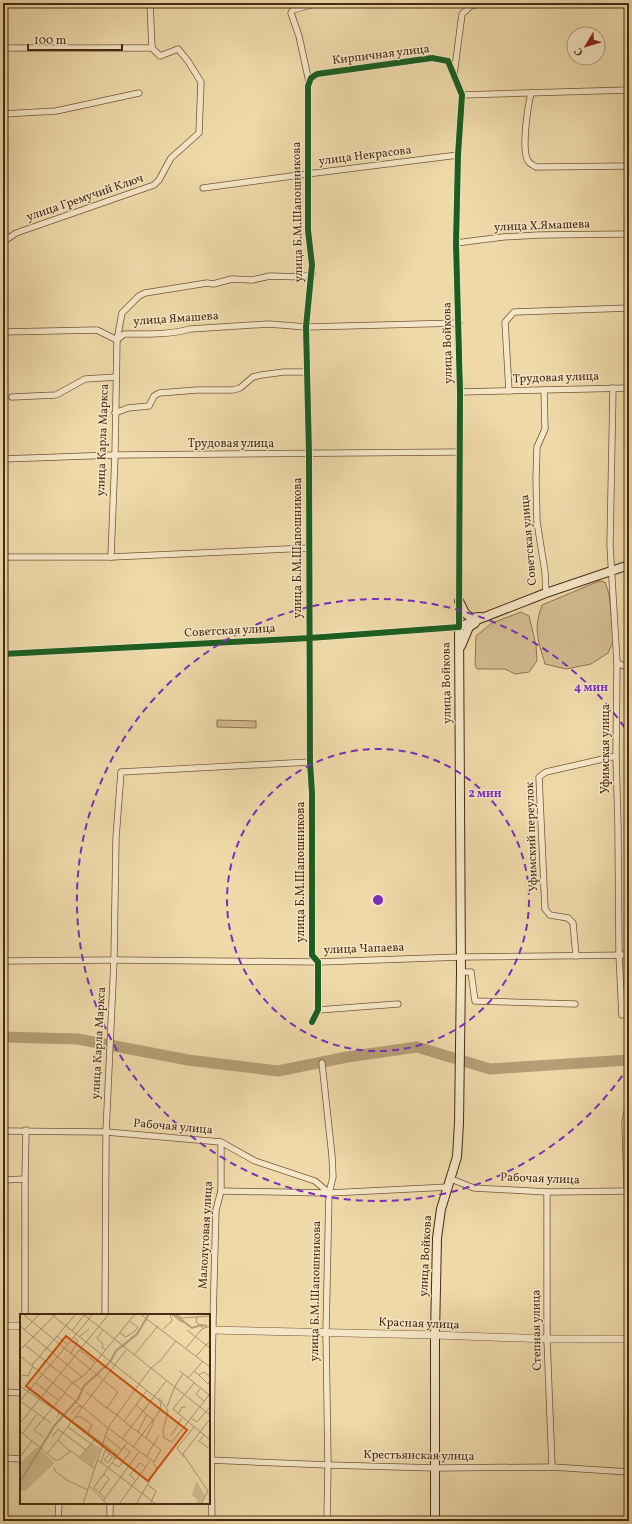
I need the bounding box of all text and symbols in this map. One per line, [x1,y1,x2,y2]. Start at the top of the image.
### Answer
scale bar [28,26,122,52]
north arrow [566,26,606,66]
text: 100 m [34,33,67,49]
street label: Кирпичная улица [331,41,431,69]
text: С [571,44,587,59]
street label: улица Б.М.Шапошникова [289,141,307,283]
street label: улица Некрасова [318,142,412,170]
street label: улица Гремучий Ключ [24,170,146,226]
street label: улица Х.Ямашева [494,216,590,236]
street label: улица Войкова [439,302,457,384]
street label: улица Ямашева [133,308,219,330]
street label: Трудовая улица [513,368,599,388]
street label: улица Карла Маркса [93,383,113,497]
street label: Трудовая улица [188,436,274,452]
street label: улица Б.М.Шапошникова [290,478,306,618]
street label: Советская улица [517,494,541,586]
street label: Советская улица [184,621,276,641]
street label: улица Войкова [438,642,456,724]
text: 4 мин [574,680,608,696]
street label: Уфимская улица [598,704,614,794]
street label: Уфимский переулок [522,781,542,892]
text: 2 мин [468,786,502,802]
street label: улица Б.М.Шапошникова [293,802,309,942]
centre of rings [371,893,385,907]
street label: улица Чапаева [323,940,405,958]
street label: улица Карла Маркса [88,986,110,1100]
street label: Рабочая улица [133,1116,213,1138]
street label: Рабочая улица [500,1170,580,1188]
street label: Малолуговая улица [195,1180,217,1289]
street label: улица Войкова [416,1215,436,1297]
street label: улица Б.М.Шапошникова [307,1220,325,1362]
street label: Степная улица [528,1289,546,1371]
inset map [20,1314,210,1504]
street label: Красная улица [378,1315,460,1333]
street label: Крестьянская улица [363,1447,475,1465]

